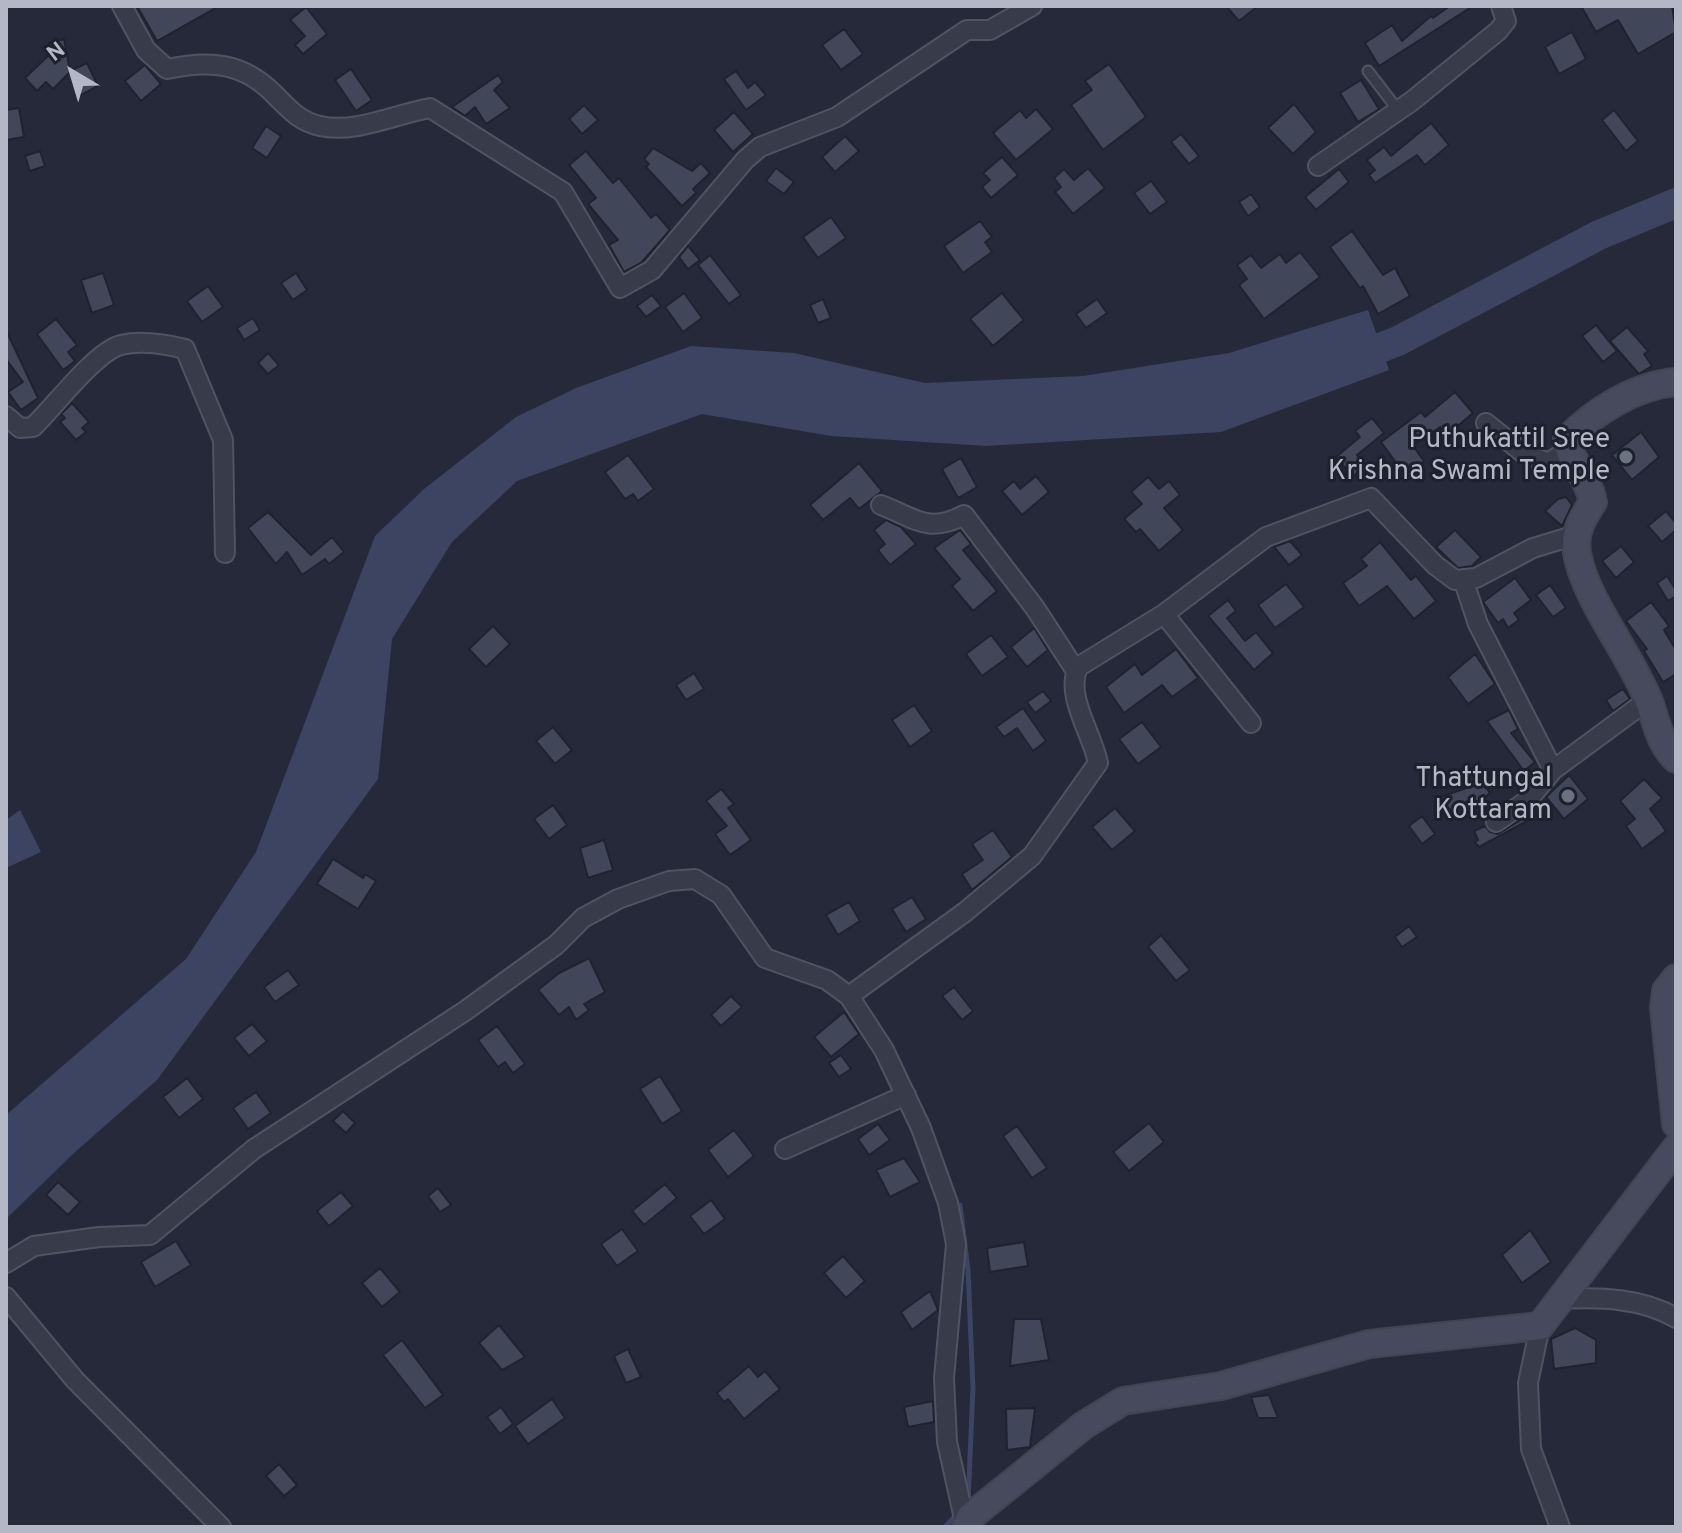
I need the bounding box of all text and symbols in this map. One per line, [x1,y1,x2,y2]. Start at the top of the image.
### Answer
north arrow [32,32,112,112]
text: N [42,37,71,68]
place label: Puthukattil Sree Krishna Swami Temple [1328,424,1610,490]
marker: Puthukattil Sree Krishna Swami Temple [1617,448,1635,466]
place label: Thattungal Kottaram [1415,763,1552,829]
marker: Thattungal Kottaram [1559,787,1577,805]

